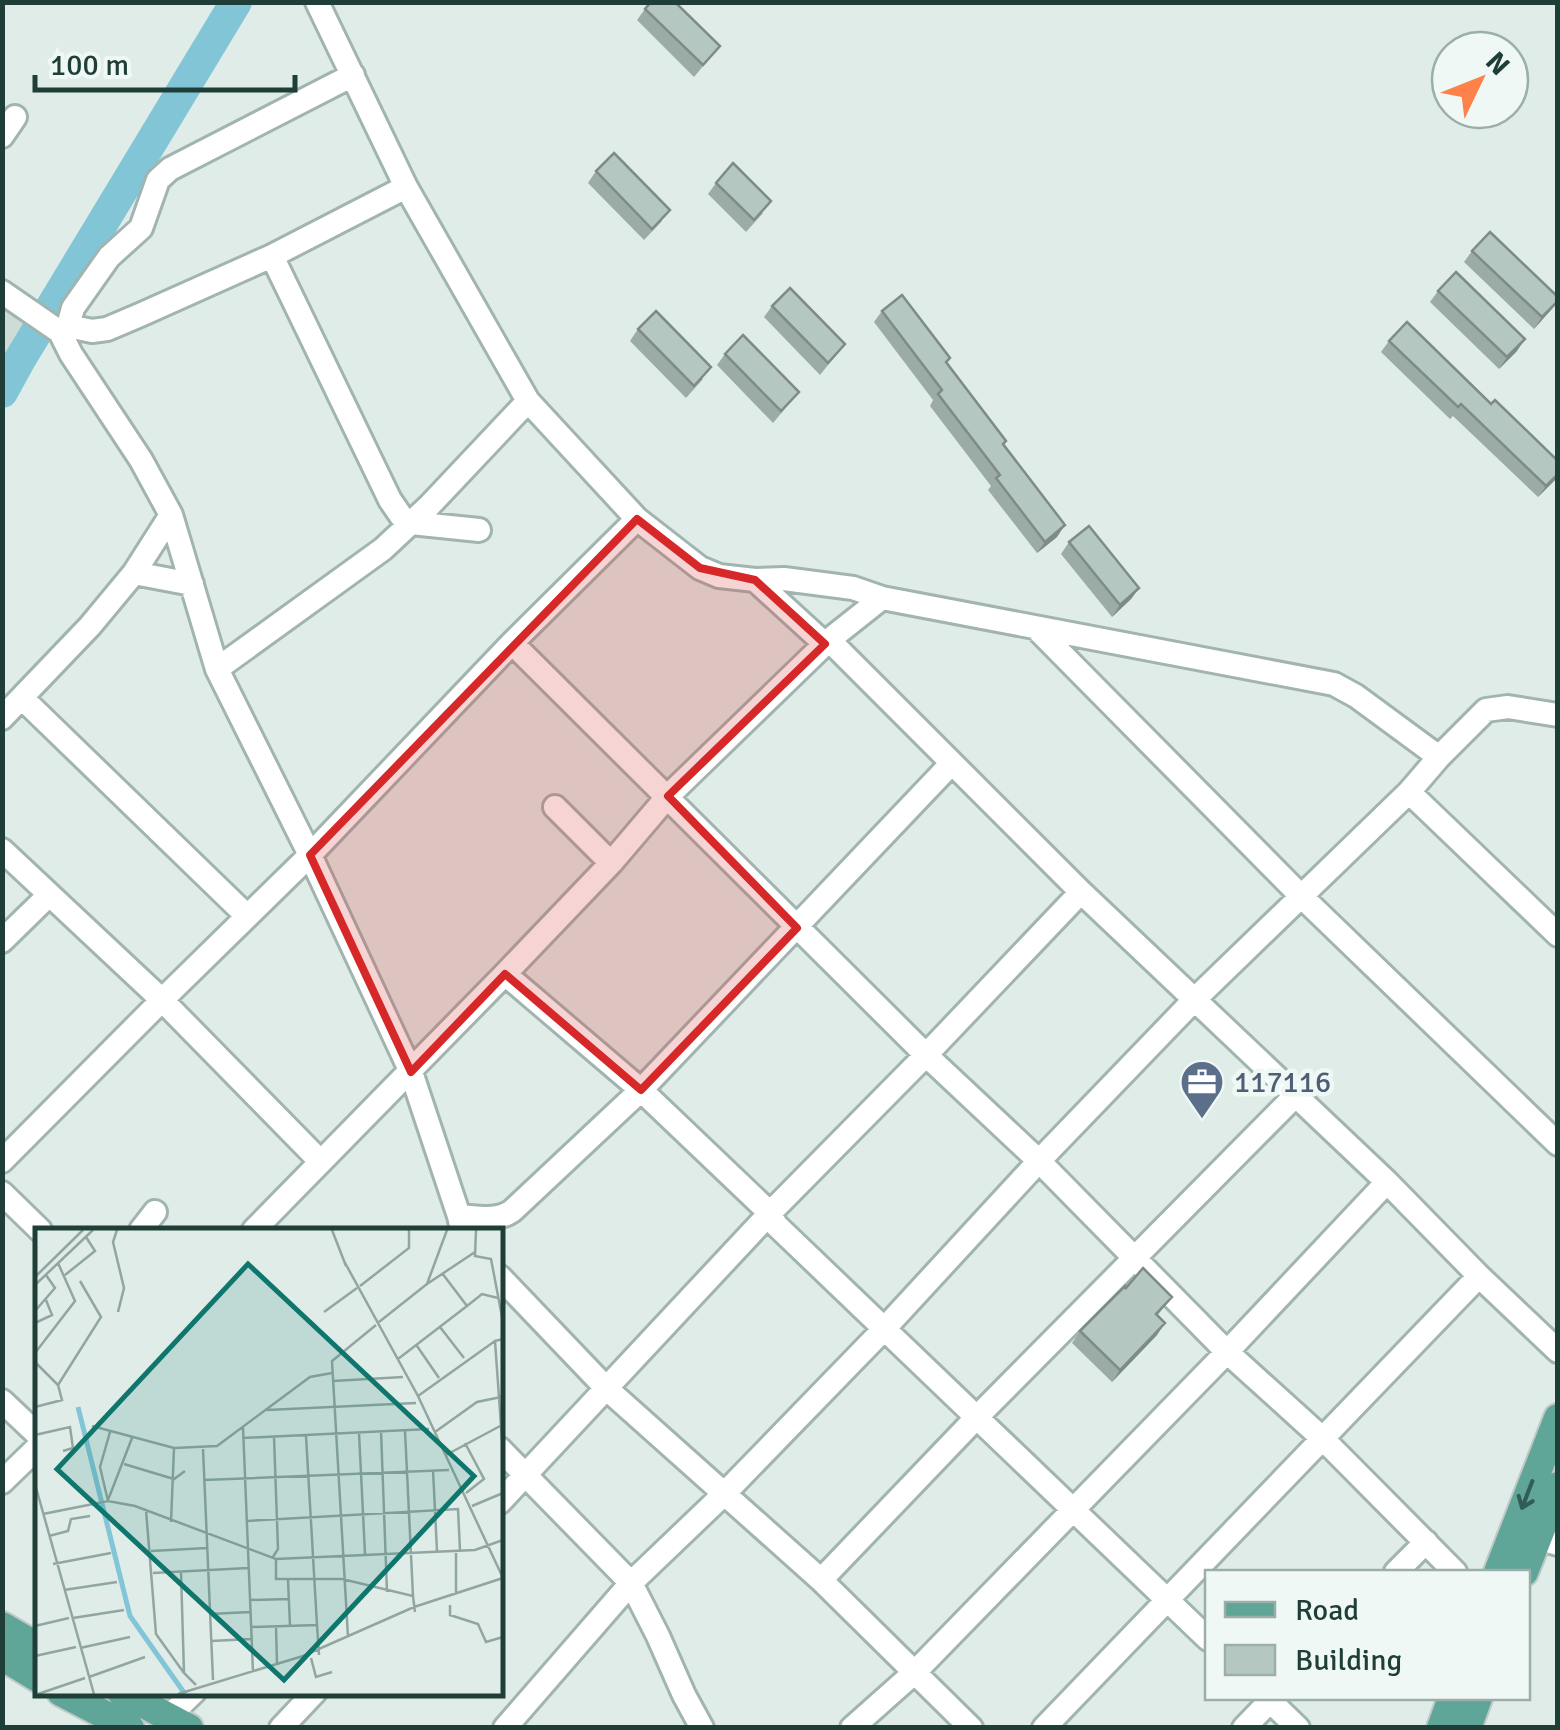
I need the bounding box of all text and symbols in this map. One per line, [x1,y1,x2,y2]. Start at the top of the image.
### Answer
scale bar [35,30,295,92]
north arrow [1430,30,1530,130]
text: N [1478,45,1517,82]
text: 100 m [50,47,129,84]
office icon: 117116 [1179,1059,1225,1120]
place label: 117116 [1234,1064,1331,1101]
inset map [35,1228,502,1695]
one-way arrow [1517,1479,1535,1510]
legend [1205,1570,1530,1700]
text: Road [1295,1592,1359,1629]
text: Building [1295,1642,1402,1679]

